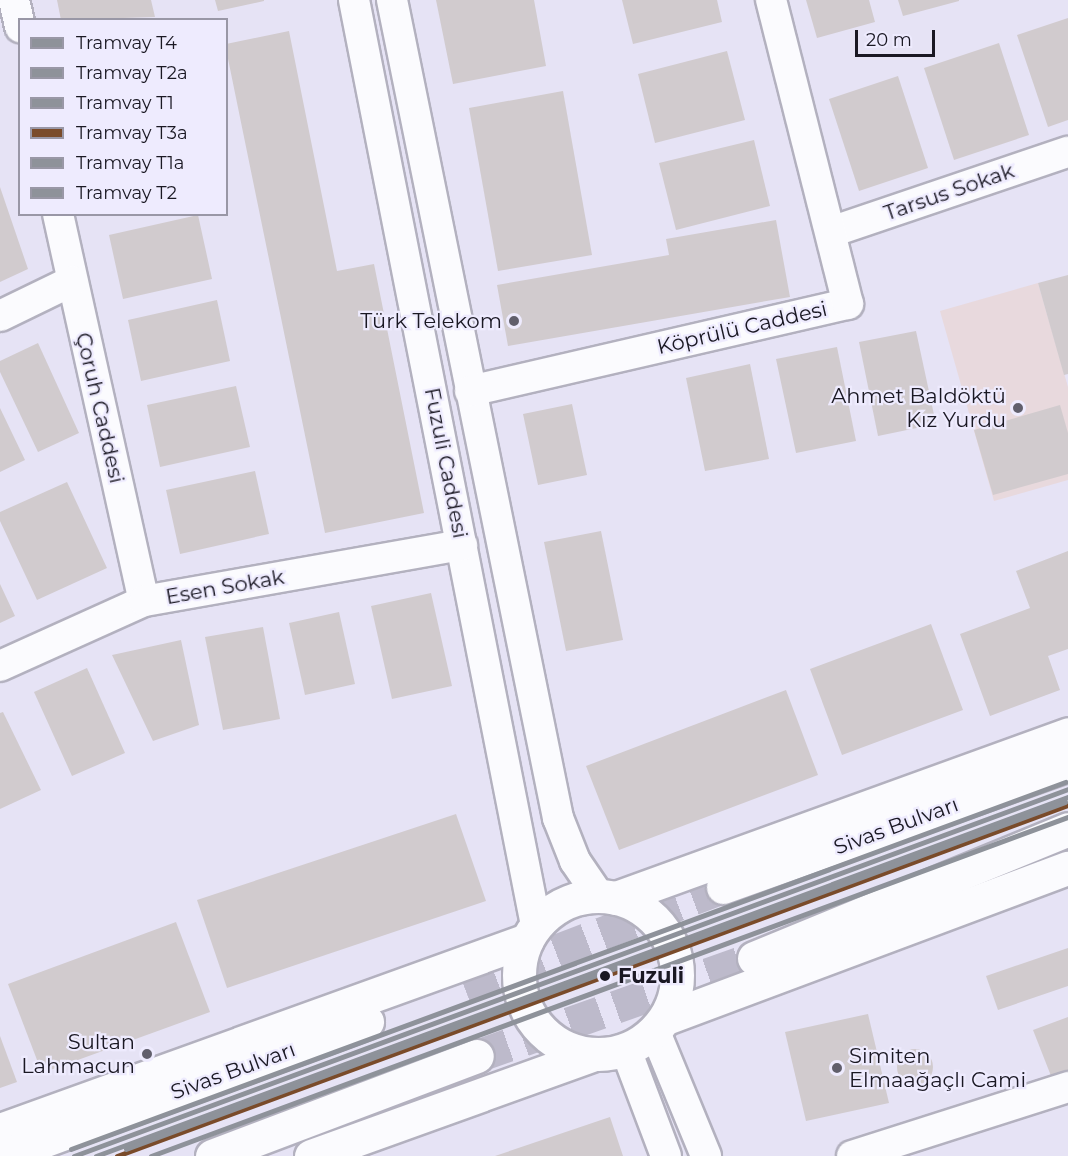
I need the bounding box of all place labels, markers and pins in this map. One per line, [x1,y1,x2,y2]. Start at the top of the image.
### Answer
place label: Türk Telekom [360,308,502,334]
marker: Türk Telekom [507,314,521,328]
place label: Ahmet Baldöktü Kız Yurdu [831,383,1006,433]
marker: Ahmet Baldöktü Kız Yurdu [1011,401,1025,415]
place label: Fuzuli [618,963,684,989]
marker: Fuzuli [596,967,614,985]
place label: Sultan Lahmacun [21,1029,135,1079]
place label: Simiten Elmaağaçlı Cami [849,1043,1026,1093]
marker: Sultan Lahmacun [140,1047,154,1061]
marker: Simiten Elmaağaçlı Cami [830,1061,844,1075]

